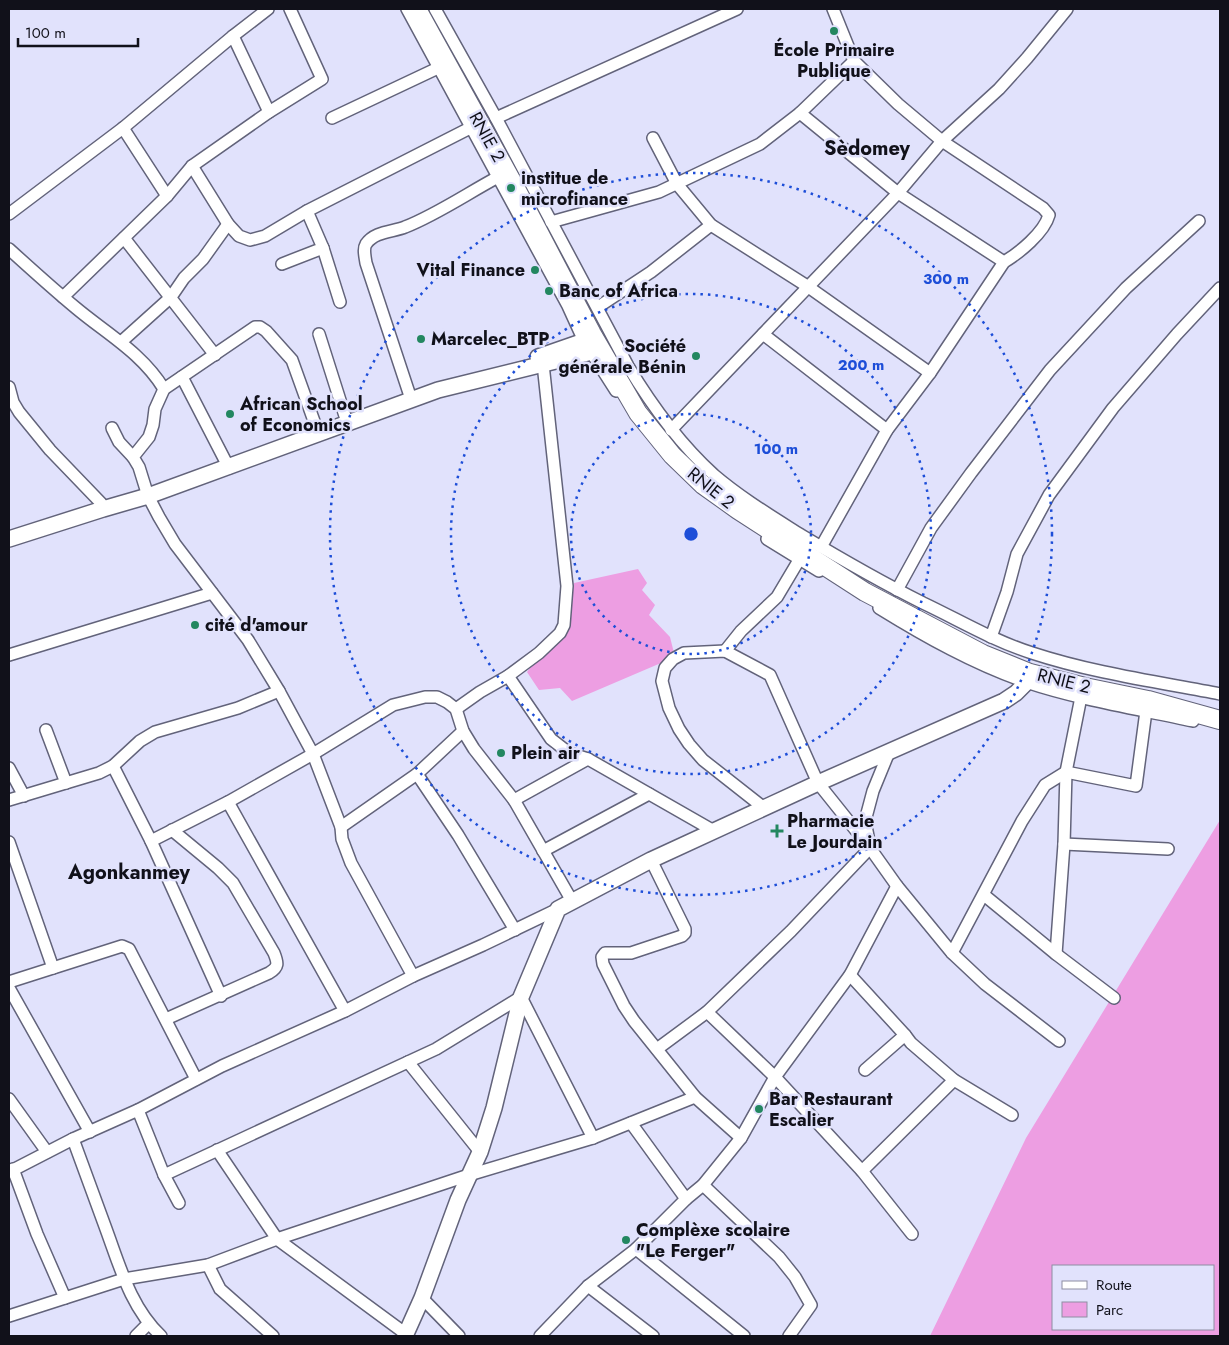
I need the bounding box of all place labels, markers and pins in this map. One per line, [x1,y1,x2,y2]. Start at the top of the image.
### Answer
marker: École Primaire Publique [828,25,840,37]
place label: École Primaire Publique [773,37,895,84]
place label: institue de microfinance [521,165,628,212]
marker: institue de microfinance [505,182,517,194]
place label: Vital Finance [416,257,525,283]
marker: Vital Finance [529,264,541,276]
place label: Banc of Africa [559,278,678,304]
marker: Banc of Africa [543,285,555,297]
place label: Marcelec_BTP [431,326,549,352]
marker: Marcelec_BTP [415,333,427,345]
place label: Société générale Bénin [558,333,686,380]
marker: Société générale Bénin [690,350,702,362]
place label: African School of Economics [239,391,363,438]
marker: African School of Economics [224,408,236,420]
centre of rings [682,525,700,543]
place label: cité d'amour [205,612,309,638]
marker: cité d'amour [189,619,201,631]
place label: Plein air [511,740,581,766]
marker: Plein air [495,747,507,759]
place label: Pharmacie Le Jourdain [787,808,883,855]
marker: Pharmacie Le Jourdain [771,825,783,837]
place label: Bar Restaurant Escalier [769,1086,893,1133]
marker: Bar Restaurant Escalier [753,1103,765,1115]
place label: Complèxe scolaire "Le Ferger" [636,1217,790,1264]
marker: Complèxe scolaire "Le Ferger" [620,1234,632,1246]

